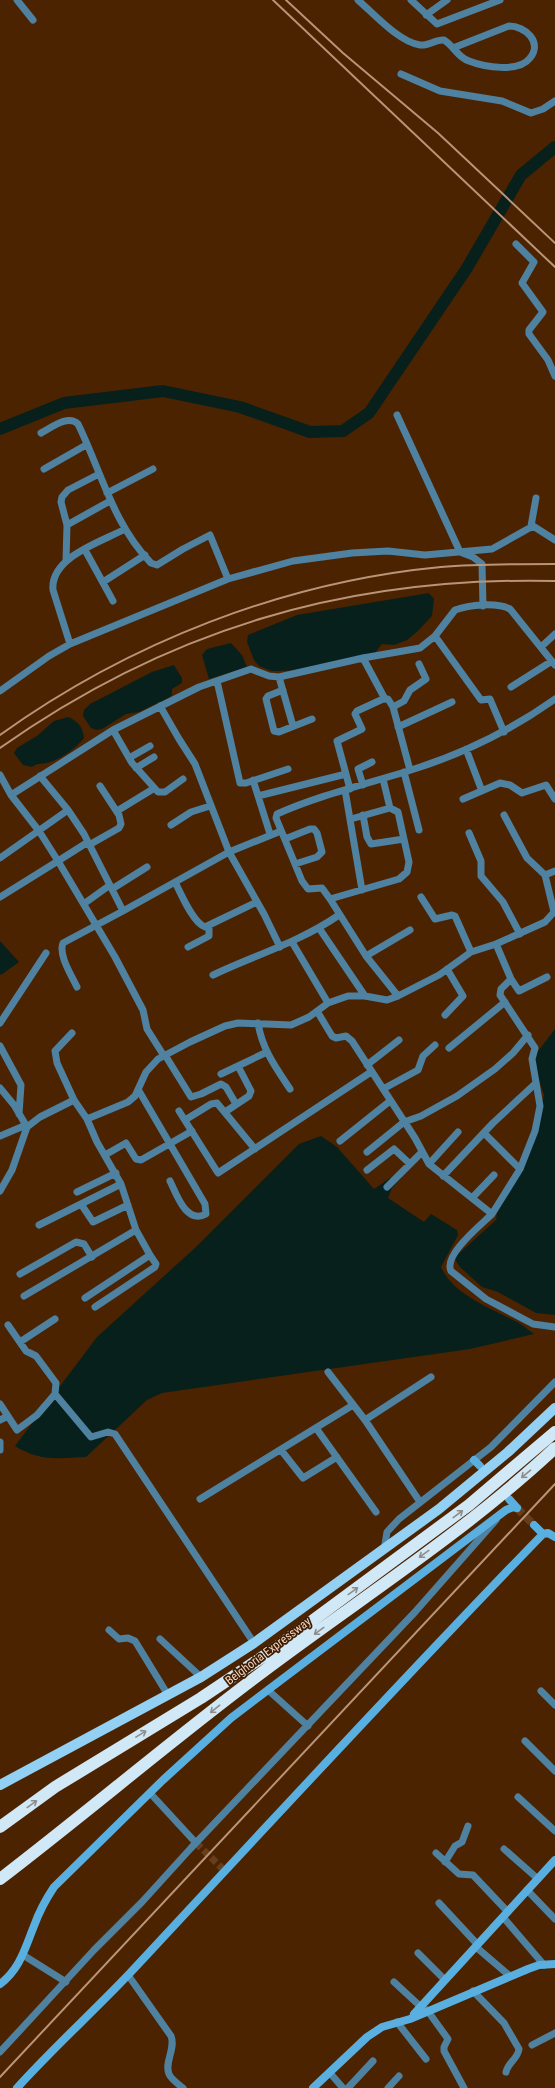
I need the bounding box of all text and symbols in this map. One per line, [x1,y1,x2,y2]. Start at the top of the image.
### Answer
one-way arrow [521,1470,531,1479]
one-way arrow [452,1510,463,1518]
one-way arrow [418,1550,429,1559]
one-way arrow [348,1587,359,1595]
street label: Belghoria Expressway [223,1614,313,1688]
one-way arrow [313,1627,324,1635]
one-way arrow [209,1705,220,1713]
one-way arrow [135,1730,147,1738]
one-way arrow [26,1800,37,1808]

